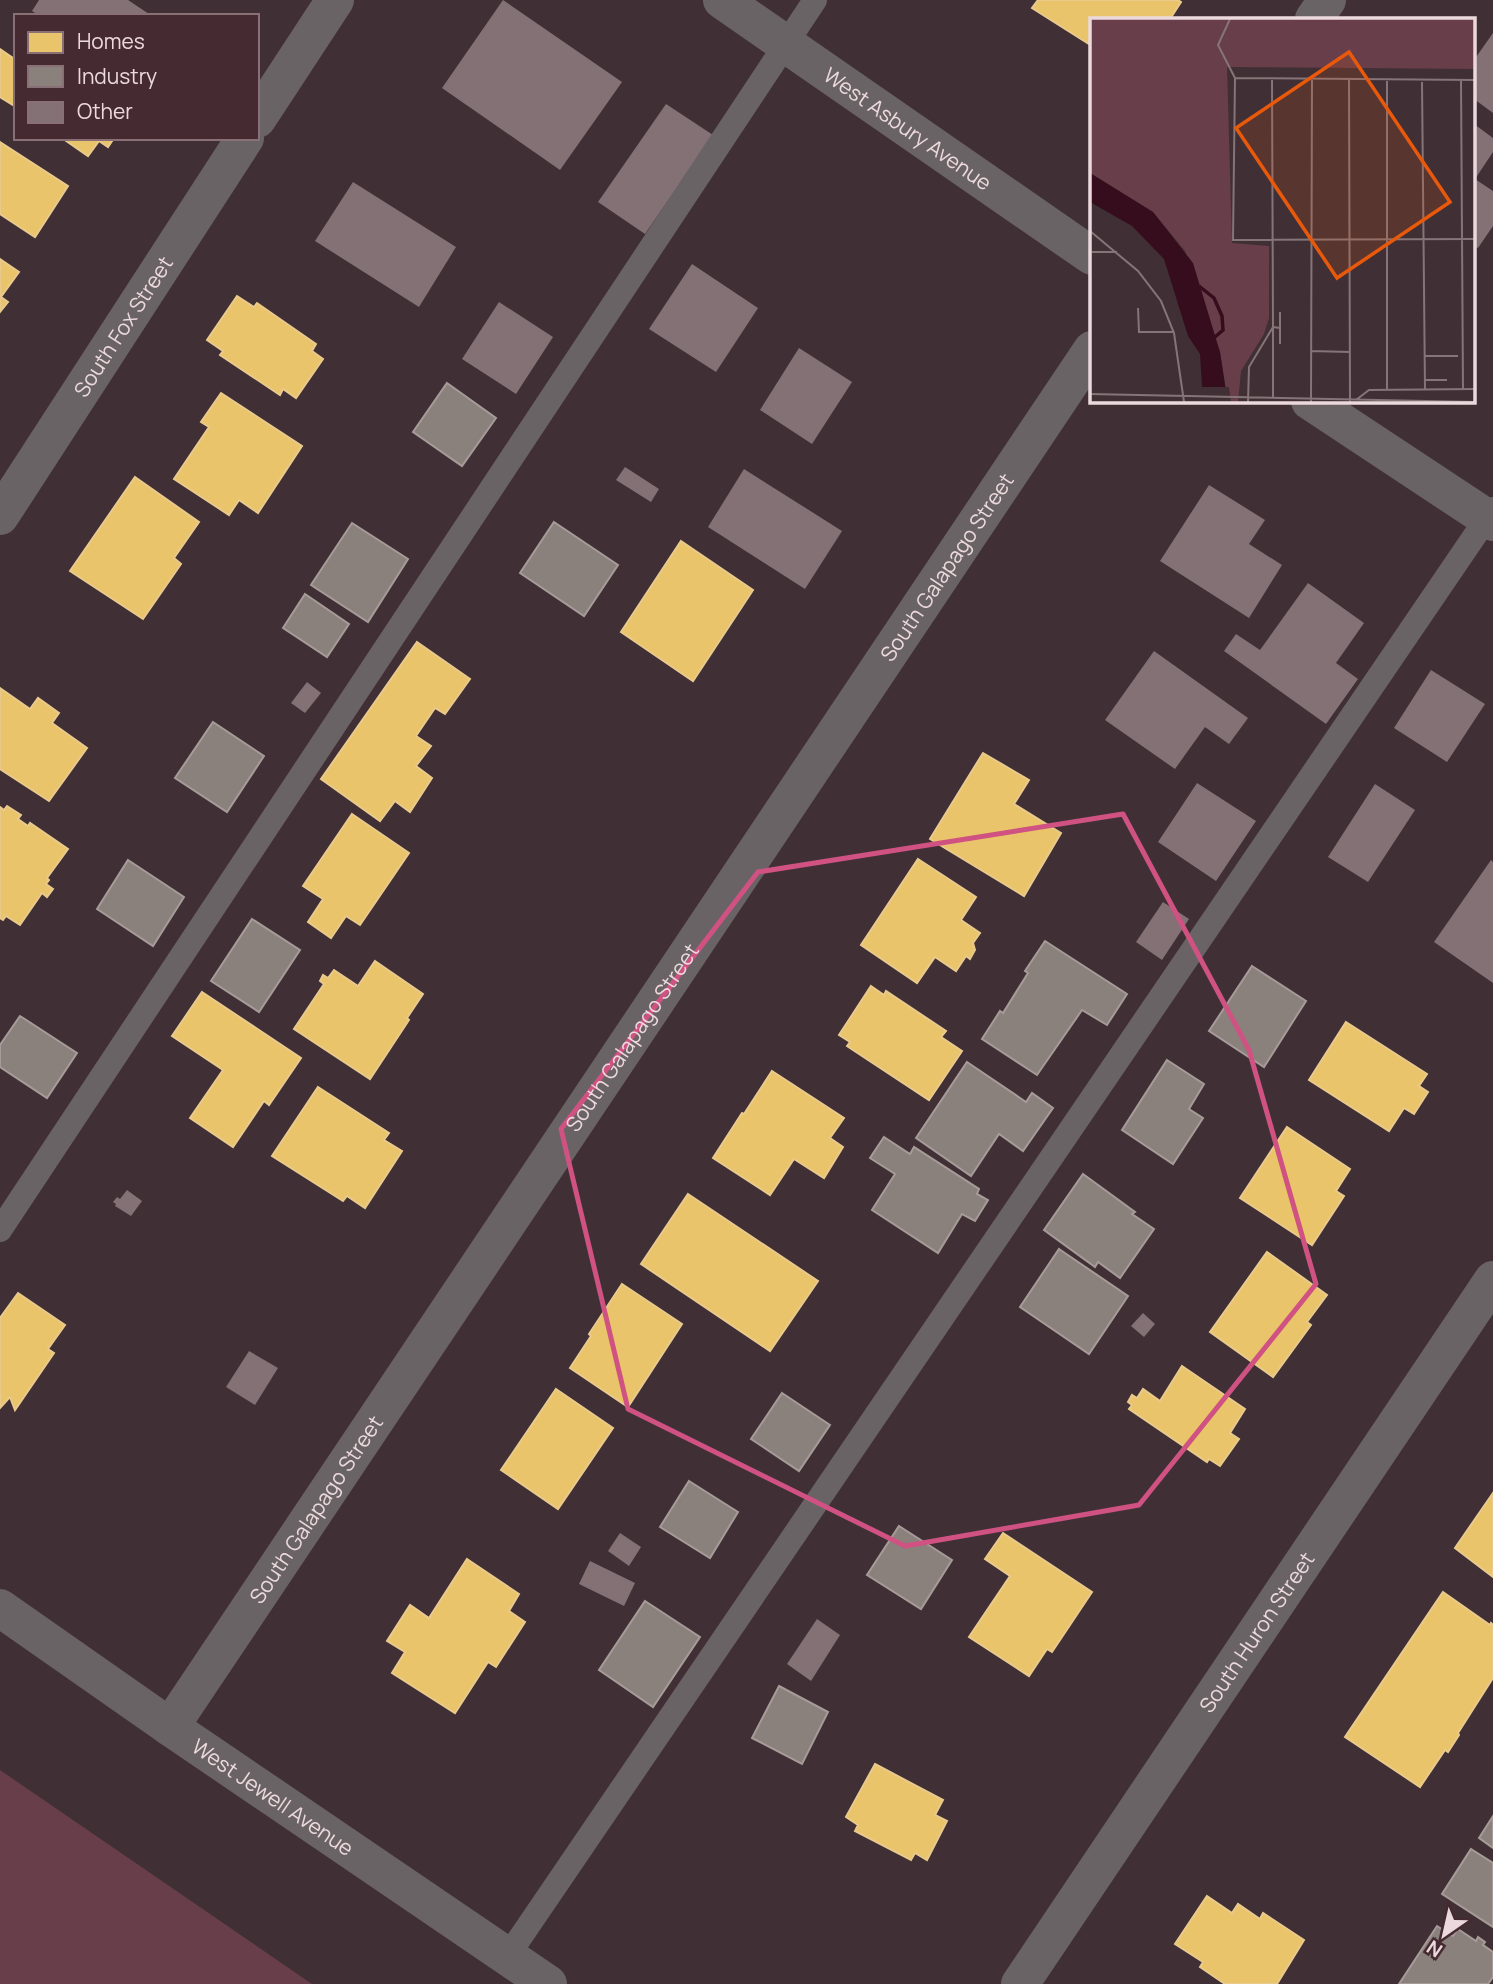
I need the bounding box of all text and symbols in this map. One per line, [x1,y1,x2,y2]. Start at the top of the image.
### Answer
legend [14,14,259,140]
inset map [1090,18,1476,402]
text: Homes [77,27,145,55]
street label: West Asbury Avenue [818,61,997,197]
text: Industry [77,62,157,90]
text: Other [77,97,133,125]
street label: South Fox Street [67,251,179,402]
street label: South Galapago Street [874,467,1020,667]
street label: South Galapago Street [559,938,705,1137]
street label: South Galapago Street [243,1410,389,1609]
street label: South Huron Street [1192,1546,1321,1718]
street label: West Jewell Avenue [187,1732,359,1862]
north arrow [1409,1900,1479,1970]
text: N [1422,1934,1447,1964]

